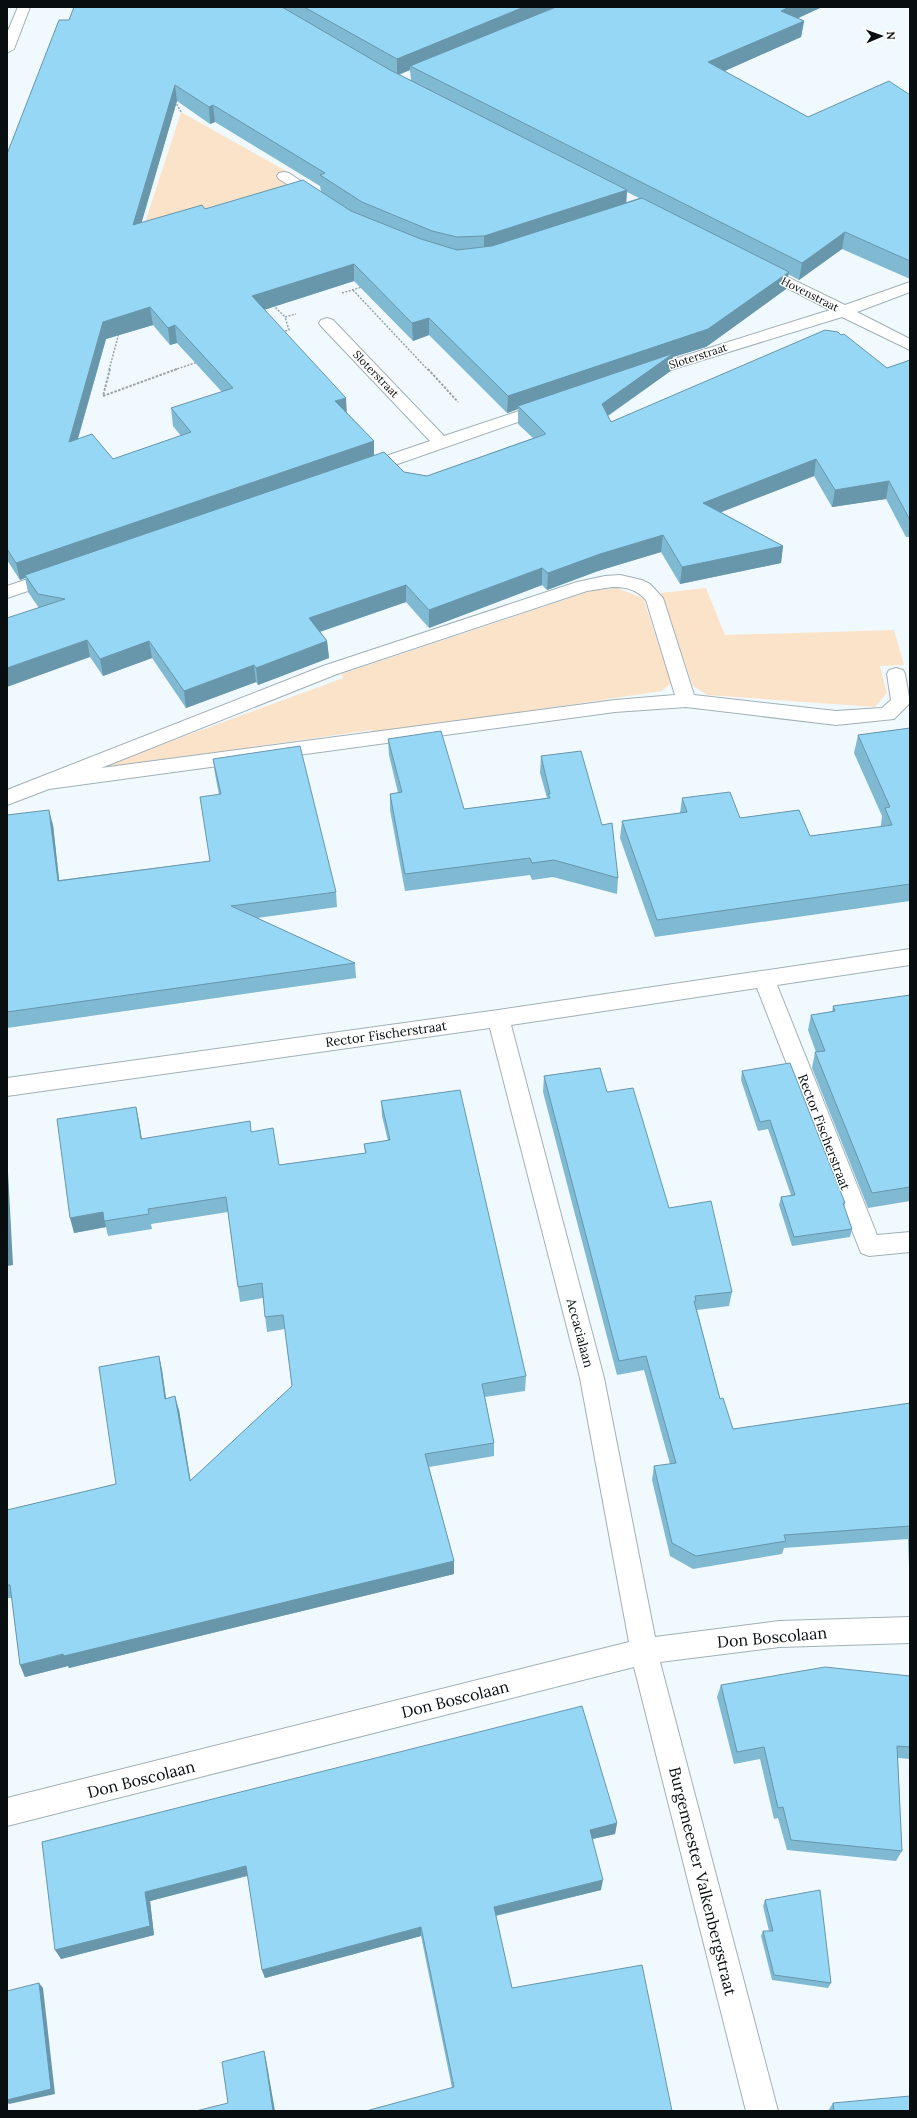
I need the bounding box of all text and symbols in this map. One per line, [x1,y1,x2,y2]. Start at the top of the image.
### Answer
north arrow [861,16,901,56]
text: N [884,31,898,41]
street label: Hovenstraat [779,274,842,315]
street label: Sloterstraat [667,340,730,372]
street label: Sloterstraat [350,347,402,401]
street label: Rector Fischerstraat [324,1017,448,1051]
street label: Rector Fischerstraat [794,1072,854,1192]
street label: Accacialaan [562,1296,597,1369]
street label: Don Boscolaan [716,1622,828,1652]
street label: Don Boscolaan [399,1676,511,1722]
street label: Don Boscolaan [85,1756,197,1802]
street label: Burgemeester Valkenbergstraat [665,1765,741,1998]

